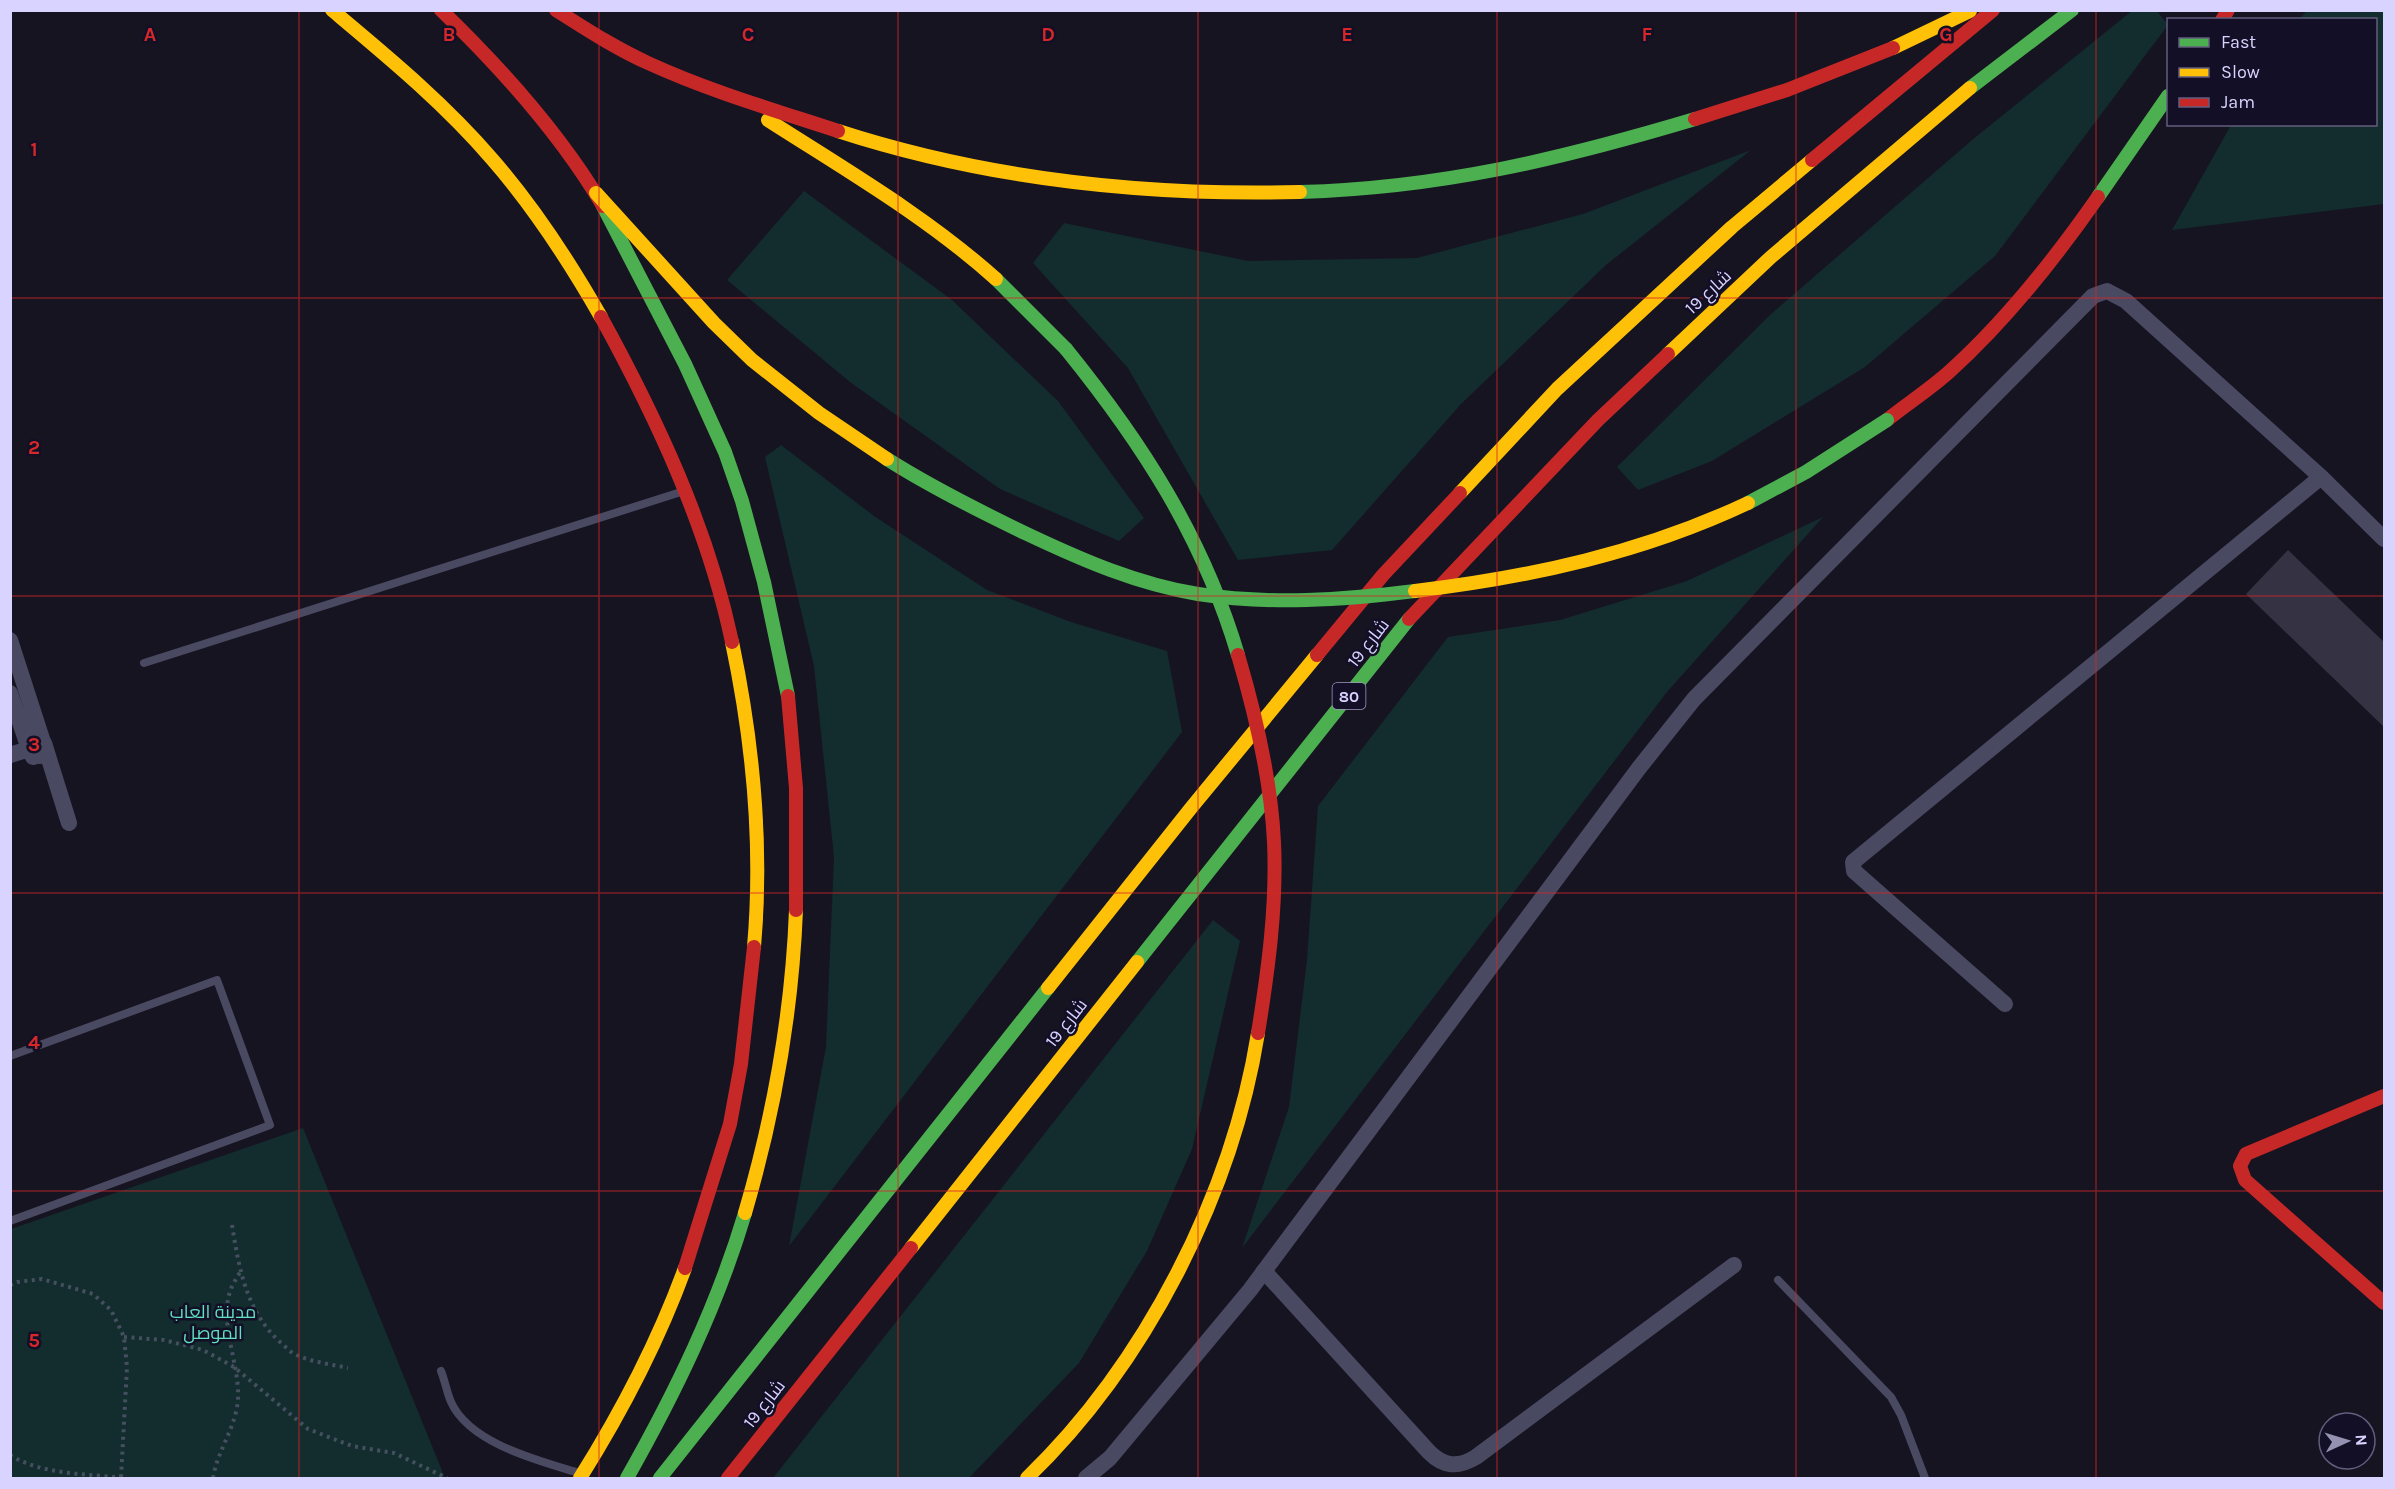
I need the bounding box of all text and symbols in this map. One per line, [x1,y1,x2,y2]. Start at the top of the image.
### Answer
legend [2167,18,2377,126]
text: A [144,23,157,46]
text: B [443,23,455,46]
text: C [742,23,754,46]
text: D [1041,23,1055,46]
text: E [1341,23,1353,46]
text: F [1642,23,1653,46]
text: G [1939,23,1953,46]
text: Fast [2221,31,2256,53]
text: Slow [2221,61,2260,83]
text: Jam [2221,91,2255,113]
text: 1 [30,138,38,161]
street label: شارع 19 [1680,265,1736,320]
text: 2 [28,436,40,459]
street label: شارع 19 [1342,614,1395,672]
road number: 80 [1332,683,1366,709]
text: 3 [28,733,40,756]
street label: شارع 19 [1040,994,1093,1052]
text: 4 [28,1031,40,1054]
park label: مدينة العاب الموصل [170,1301,256,1344]
text: 5 [28,1329,40,1352]
street label: شارع 19 [738,1375,791,1433]
north arrow [2317,1411,2377,1471]
text: N [2352,1434,2371,1446]

